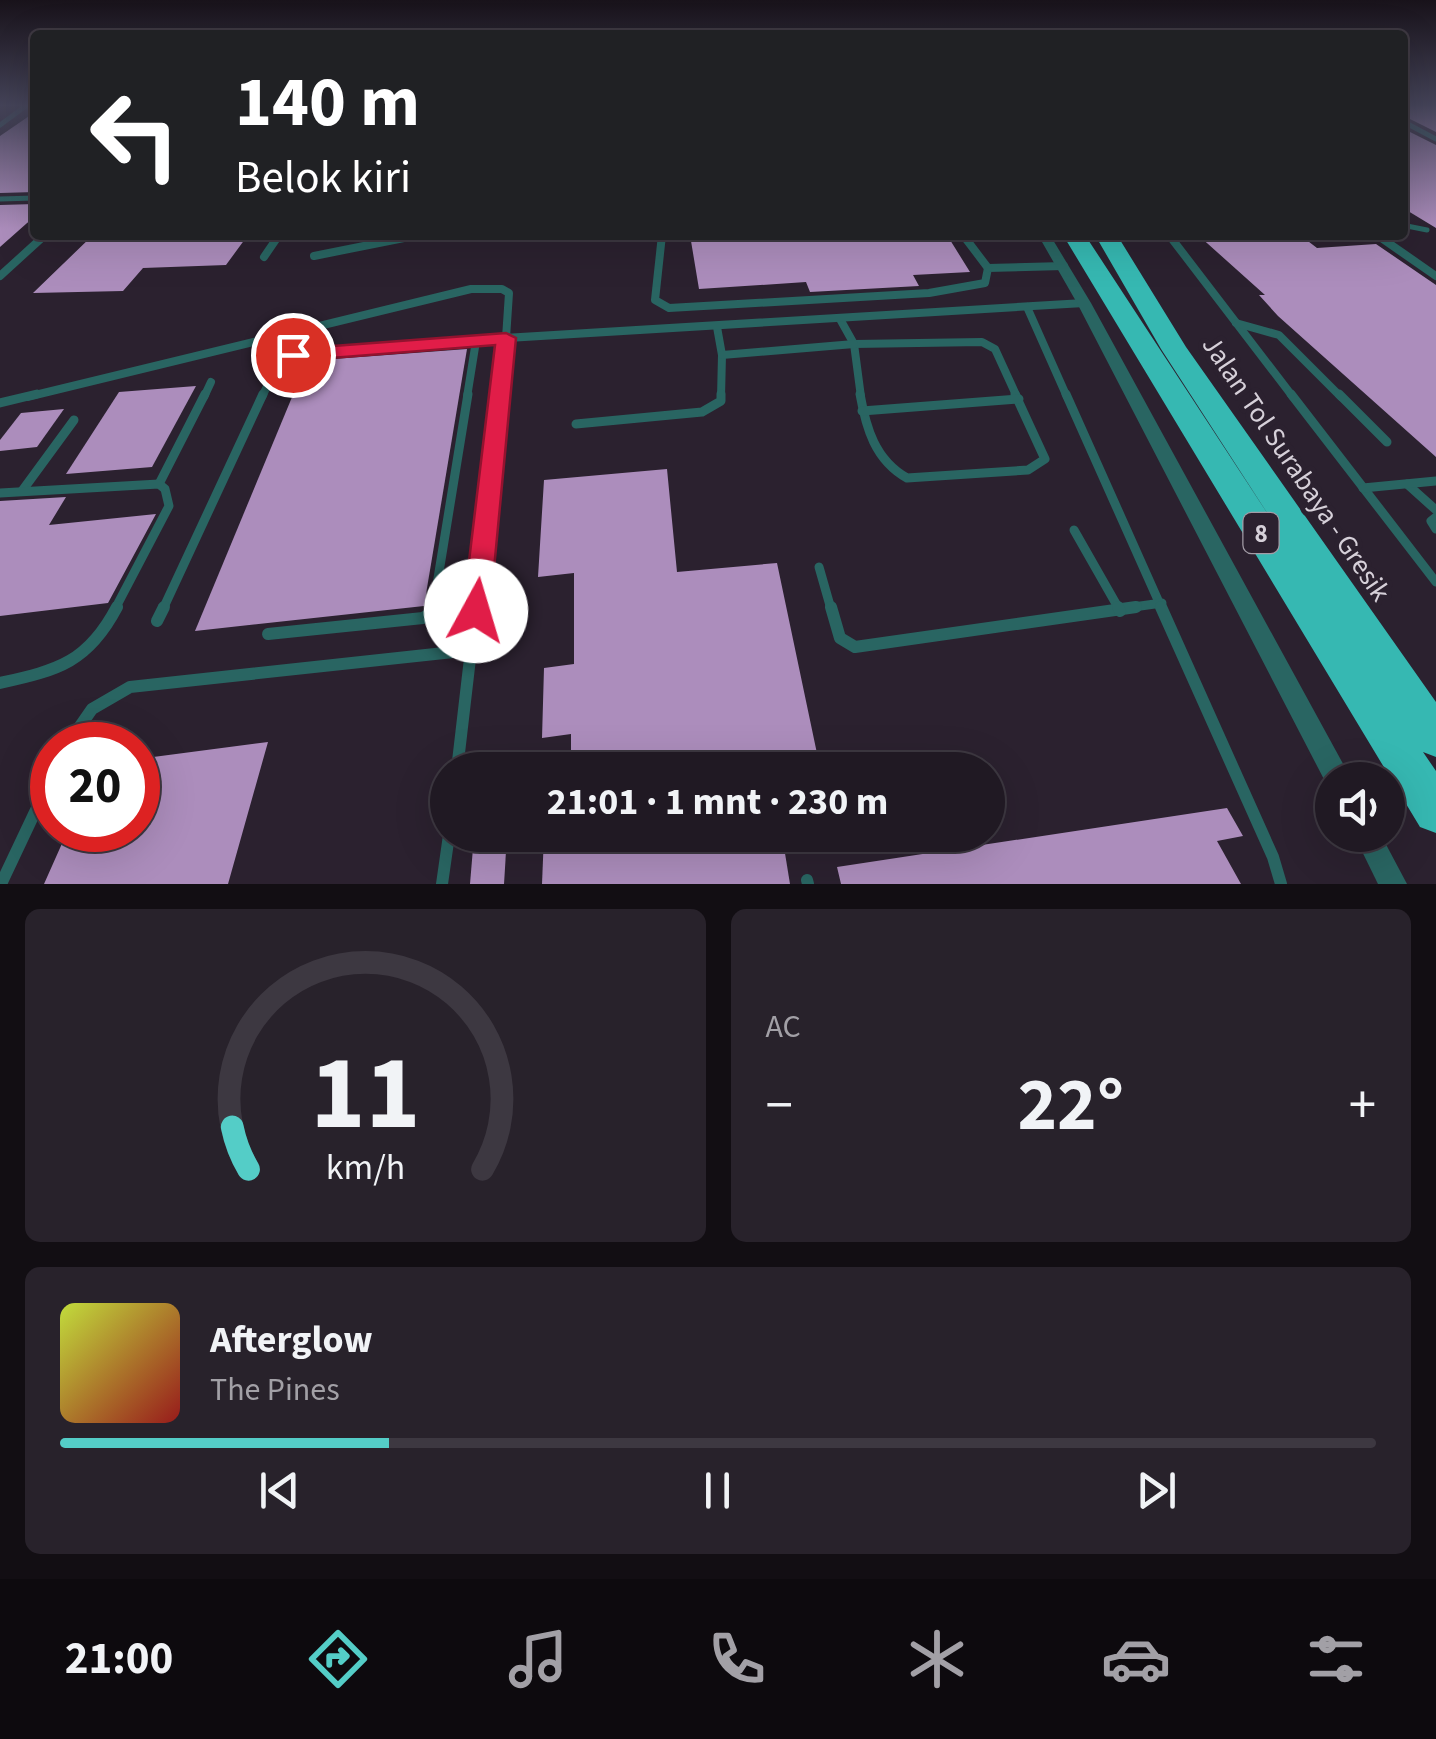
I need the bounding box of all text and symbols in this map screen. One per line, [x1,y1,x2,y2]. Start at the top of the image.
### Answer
text: 140 m [235,53,420,153]
icon: left [70,70,200,200]
text: Belok kiri [235,146,411,210]
pin [251,313,336,398]
icon: arrive [266,328,321,383]
street label: Jalan Tol Surabaya - Gresik [1192,328,1400,610]
road number: 8 [1244,513,1278,553]
position arrow [424,559,528,663]
speed limit sign: 20 [30,722,160,852]
map controls [1315,762,1405,852]
button: sound [1315,762,1405,852]
text: 21:01 · 1 mnt · 230 m [547,775,888,829]
text: AC [766,1004,801,1050]
text: 11 [310,1021,420,1169]
text: 22° [1017,1052,1124,1159]
text: − [766,1067,793,1145]
text: + [1349,1067,1376,1145]
text: km/h [326,1142,405,1193]
text: Afterglow [210,1313,373,1367]
text: The Pines [210,1367,340,1413]
icon: previous [252,1463,307,1518]
icon: pause [690,1463,745,1518]
icon: next [1129,1463,1184,1518]
icon: directions [303,1624,373,1694]
icon: music [503,1624,573,1694]
icon: phone [702,1624,772,1694]
icon: climate [902,1624,972,1694]
icon: car [1101,1624,1171,1694]
icon: filters [1301,1624,1371,1694]
text: 21:00 [65,1627,173,1691]

